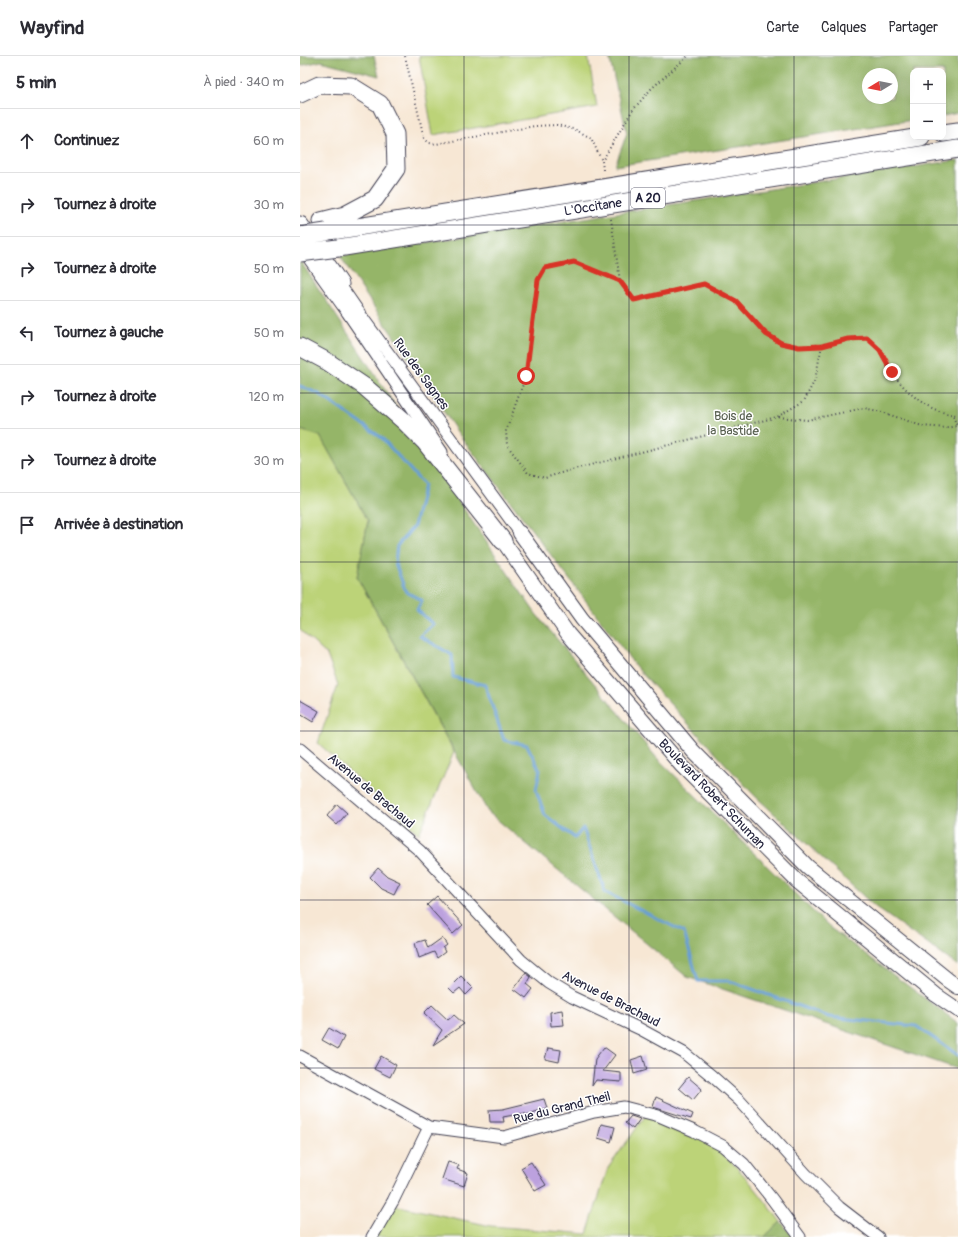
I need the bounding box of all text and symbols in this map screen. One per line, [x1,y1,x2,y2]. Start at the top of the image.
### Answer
text: Wayfind [20,16,84,40]
text: Carte [766,19,799,36]
text: Calques [821,19,866,36]
text: Partager [888,19,938,36]
north arrow [862,68,898,104]
map controls [910,68,946,140]
button: + [910,68,946,104]
text: 5 min [16,72,56,93]
text: À pied · 340 m [203,74,284,90]
button: − [910,104,946,140]
icon: ahead [16,130,38,152]
text: Continuez [54,131,119,150]
text: 60 m [253,133,284,149]
road number: A 20 [631,188,665,208]
icon: right [16,194,38,216]
street label: L'Occitane [563,194,624,219]
text: Tournez à droite [54,195,156,214]
text: 30 m [254,197,284,213]
icon: right [16,258,38,280]
text: Tournez à droite [54,259,156,278]
text: 50 m [254,261,284,277]
icon: left [16,322,38,344]
text: Tournez à gauche [54,323,164,342]
text: 50 m [254,325,284,341]
street label: Rue des Sagnes [390,335,452,413]
route end [883,363,901,381]
route start [517,367,535,385]
icon: right [16,386,38,408]
text: Tournez à droite [54,387,156,406]
text: 120 m [248,389,284,405]
park label: Bois de la Bastide [707,408,759,439]
icon: right [16,450,38,472]
text: Tournez à droite [54,451,156,470]
text: 30 m [254,453,284,469]
icon: arrive [16,514,38,536]
text: Arrivée à destination [54,515,183,534]
street label: Boulevard Robert Schuman [655,736,769,852]
street label: Avenue de Brachaud [325,750,417,832]
street label: Avenue de Brachaud [559,967,663,1031]
street label: Rue du Grand Theil [512,1088,612,1128]

